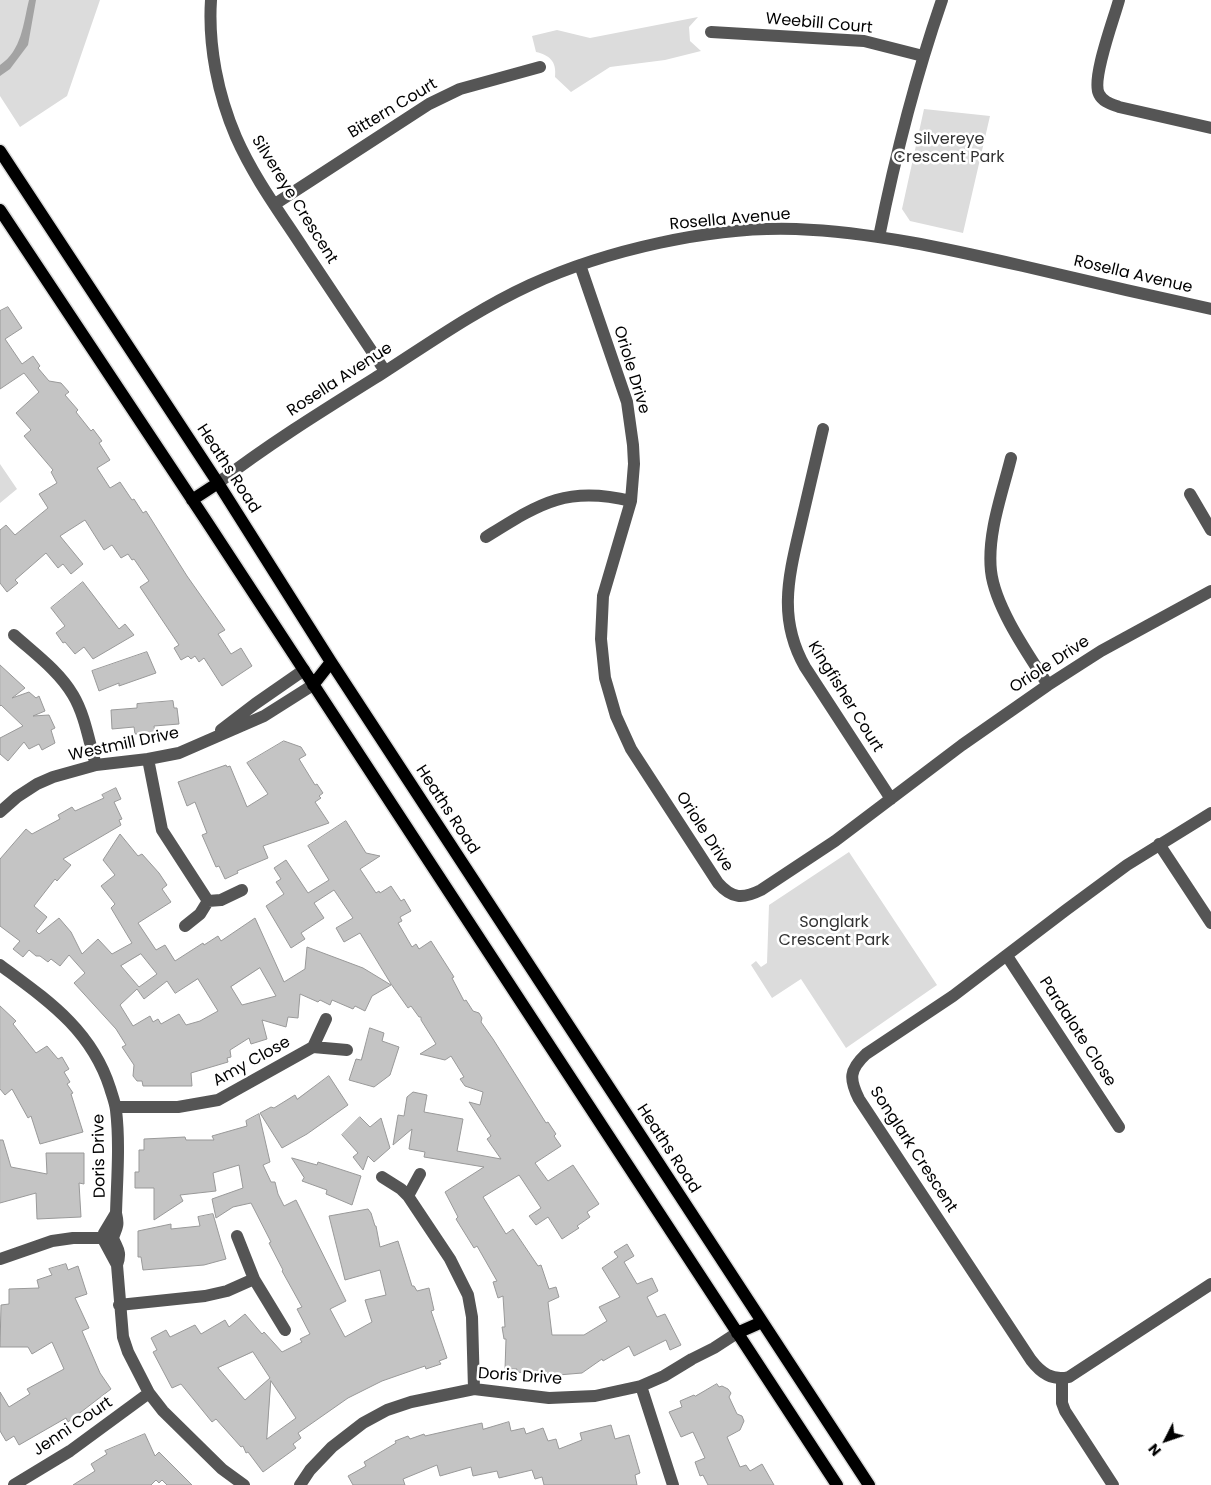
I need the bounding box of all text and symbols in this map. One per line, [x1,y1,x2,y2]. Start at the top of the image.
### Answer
street label: Weebill Court [765,10,873,38]
street label: Bittern Court [345,75,441,143]
park label: Silvereye Crescent Park [894,130,1004,168]
street label: Silvereye Crescent [247,132,341,268]
street label: Rosella Avenue [669,205,791,235]
street label: Rosella Avenue [1072,252,1194,298]
street label: Oriole Drive [609,324,653,416]
street label: Rosella Avenue [284,339,396,421]
street label: Heaths Road [192,421,264,517]
street label: Oriole Drive [1007,632,1093,698]
street label: Kingfisher Court [803,638,887,756]
street label: Westmill Drive [67,724,181,766]
street label: Heaths Road [411,762,483,858]
street label: Oriole Drive [671,789,737,875]
park label: Songlark Crescent Park [779,913,889,951]
street label: Pardalote Close [1034,974,1120,1090]
street label: Amy Close [210,1033,294,1091]
street label: Songlark Crescent [865,1083,961,1217]
street label: Heaths Road [632,1101,704,1197]
street label: Doris Drive [90,1114,110,1198]
street label: Doris Drive [477,1364,563,1390]
street label: Jenni Court [30,1393,116,1461]
north arrow [1141,1415,1191,1465]
text: N [1144,1439,1166,1460]

